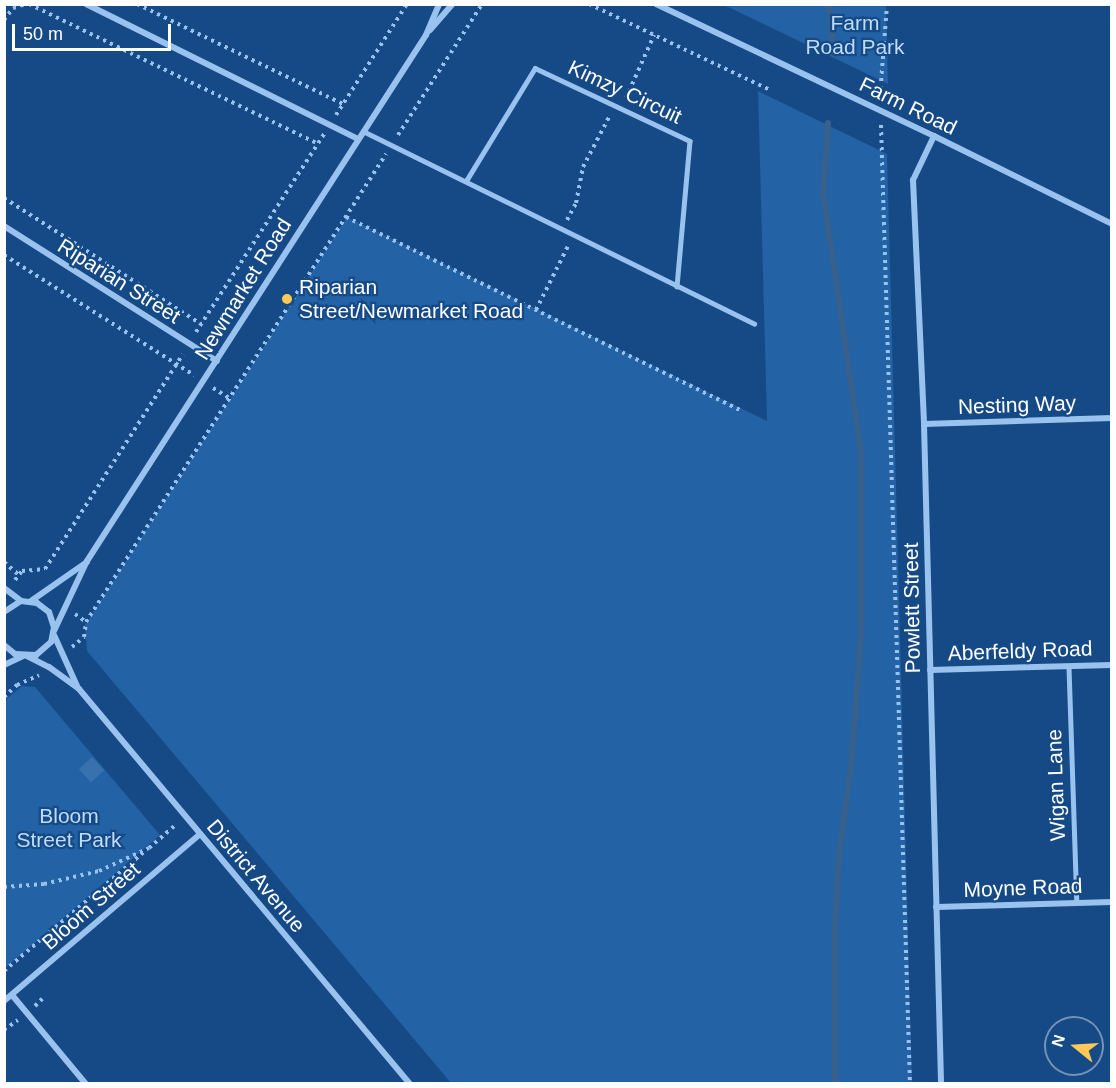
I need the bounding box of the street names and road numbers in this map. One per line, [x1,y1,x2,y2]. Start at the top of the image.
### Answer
street label: Kimzy Circuit [564,55,686,129]
street label: Farm Road [855,72,961,140]
street label: Newmarket Road [189,214,297,364]
street label: Riparian Street [53,233,185,329]
street label: Nesting Way [957,390,1077,420]
street label: Powlett Street [898,542,926,674]
street label: Aberfeldy Road [947,636,1093,666]
street label: Wigan Lane [1041,729,1071,841]
street label: District Avenue [201,814,311,938]
street label: Bloom Street [37,857,145,955]
street label: Moyne Road [963,873,1083,903]

